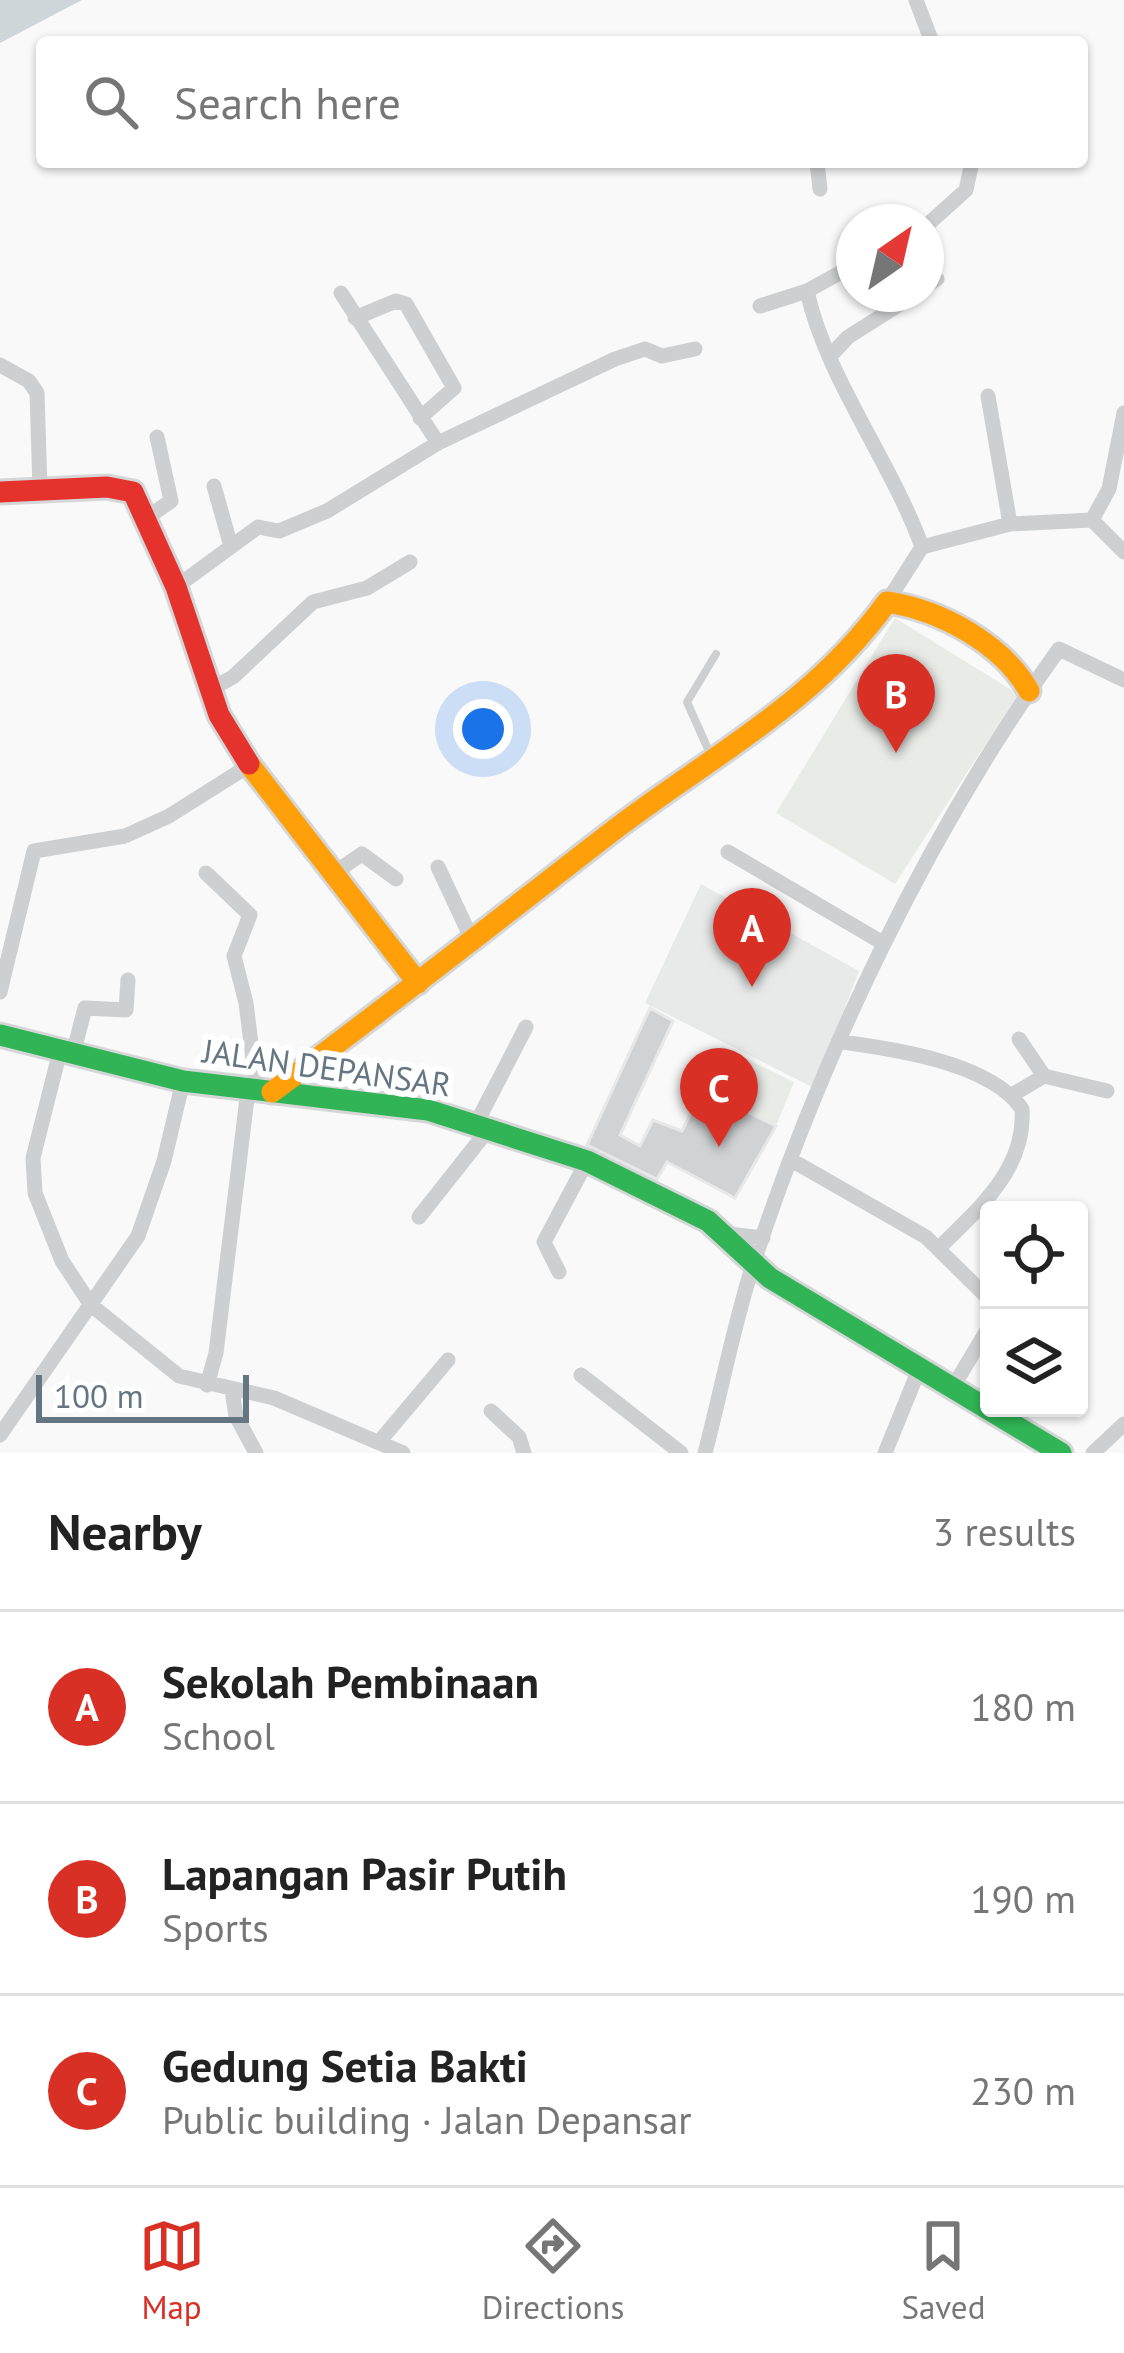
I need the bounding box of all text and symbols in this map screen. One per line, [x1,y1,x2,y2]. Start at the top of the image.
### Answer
search box [36,36,1088,168]
icon: search [78,69,144,135]
text: Search here [174,73,401,131]
north arrow [836,204,944,312]
pin: B [857,654,935,753]
your location [453,699,513,759]
pin: A [713,888,791,987]
street label: JALAN DEPANSAR [198,1028,454,1106]
pin: C [680,1048,758,1147]
map controls [980,1201,1088,1417]
button: locate [980,1201,1088,1309]
button: layers [980,1309,1088,1417]
scale bar [36,1369,249,1422]
text: 100 m [54,1374,144,1417]
text: Nearby [48,1498,202,1564]
text: 3 results [933,1506,1076,1557]
text: Sekolah Pembinaan [162,1652,539,1710]
text: A [75,1681,99,1732]
text: 180 m [970,1681,1076,1732]
text: School [162,1710,275,1761]
text: Lapangan Pasir Putih [162,1844,567,1902]
text: B [75,1873,99,1924]
text: 190 m [970,1873,1076,1924]
text: Sports [162,1902,269,1953]
text: Gedung Setia Bakti [162,2036,528,2094]
text: C [76,2065,98,2116]
text: 230 m [970,2065,1076,2116]
text: Public building · Jalan Depansar [162,2094,692,2145]
tab: Map [139,2213,205,2328]
tab: Directions [482,2213,624,2328]
tab: Saved [901,2213,985,2328]

